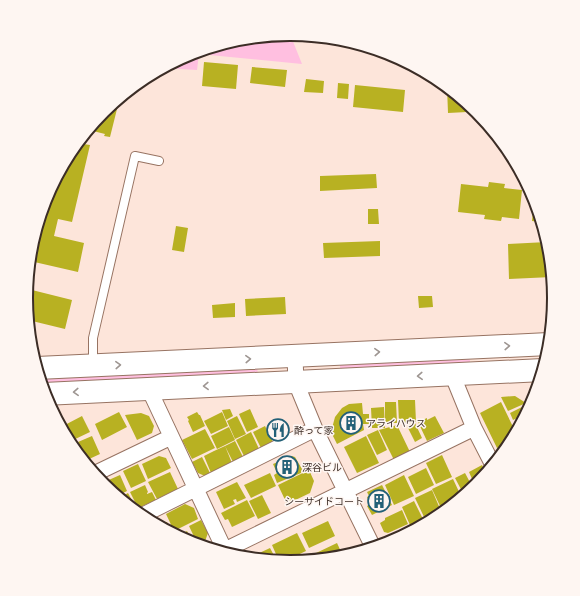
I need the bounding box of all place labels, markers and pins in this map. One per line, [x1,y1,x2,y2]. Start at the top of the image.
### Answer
building icon: アライハウス [338,410,364,436]
restaurant icon: 酔って家 [265,417,291,443]
place label: アライハウス [366,417,426,430]
place label: 酔って家 [294,424,334,437]
building icon: 深谷ビル [274,454,300,480]
place label: 深谷ビル [302,461,342,474]
building icon: シーサイドコート [366,488,392,514]
place label: シーサイドコート [284,495,364,508]

